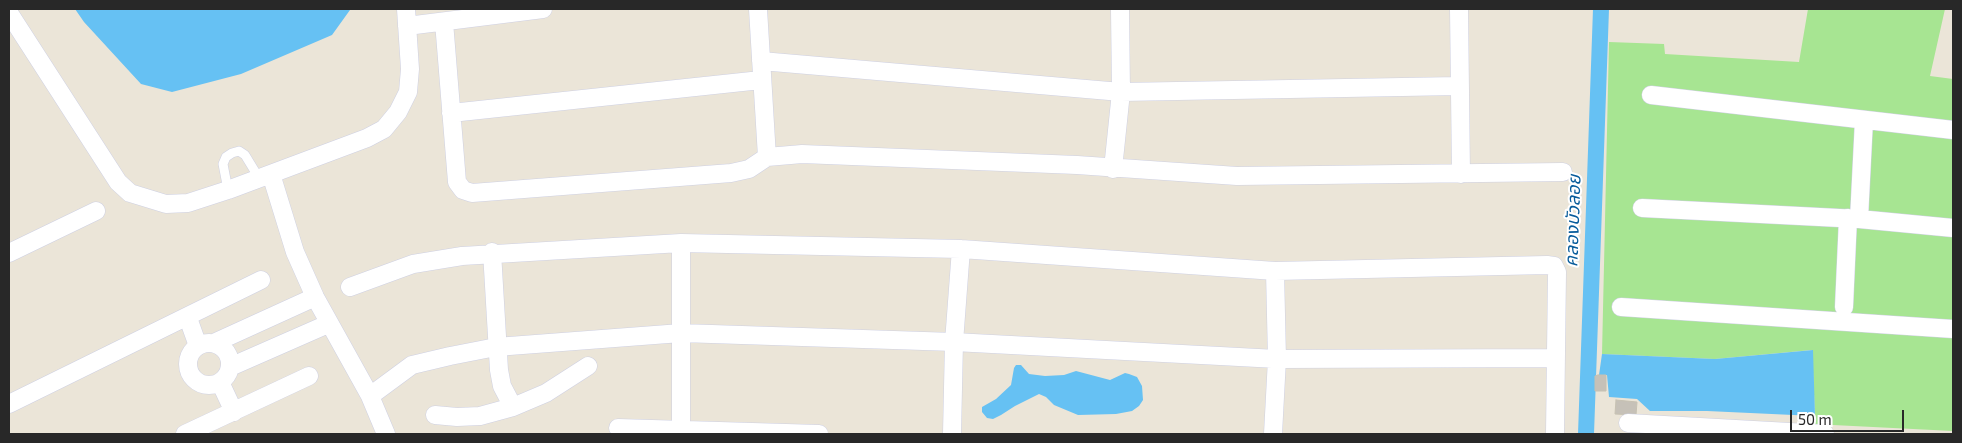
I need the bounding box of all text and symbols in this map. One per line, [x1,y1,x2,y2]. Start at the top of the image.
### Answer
water label: คลองบัวลอย [1561,174,1585,268]
scale bar [1792,400,1906,432]
text: 50 m [1798,410,1832,428]

